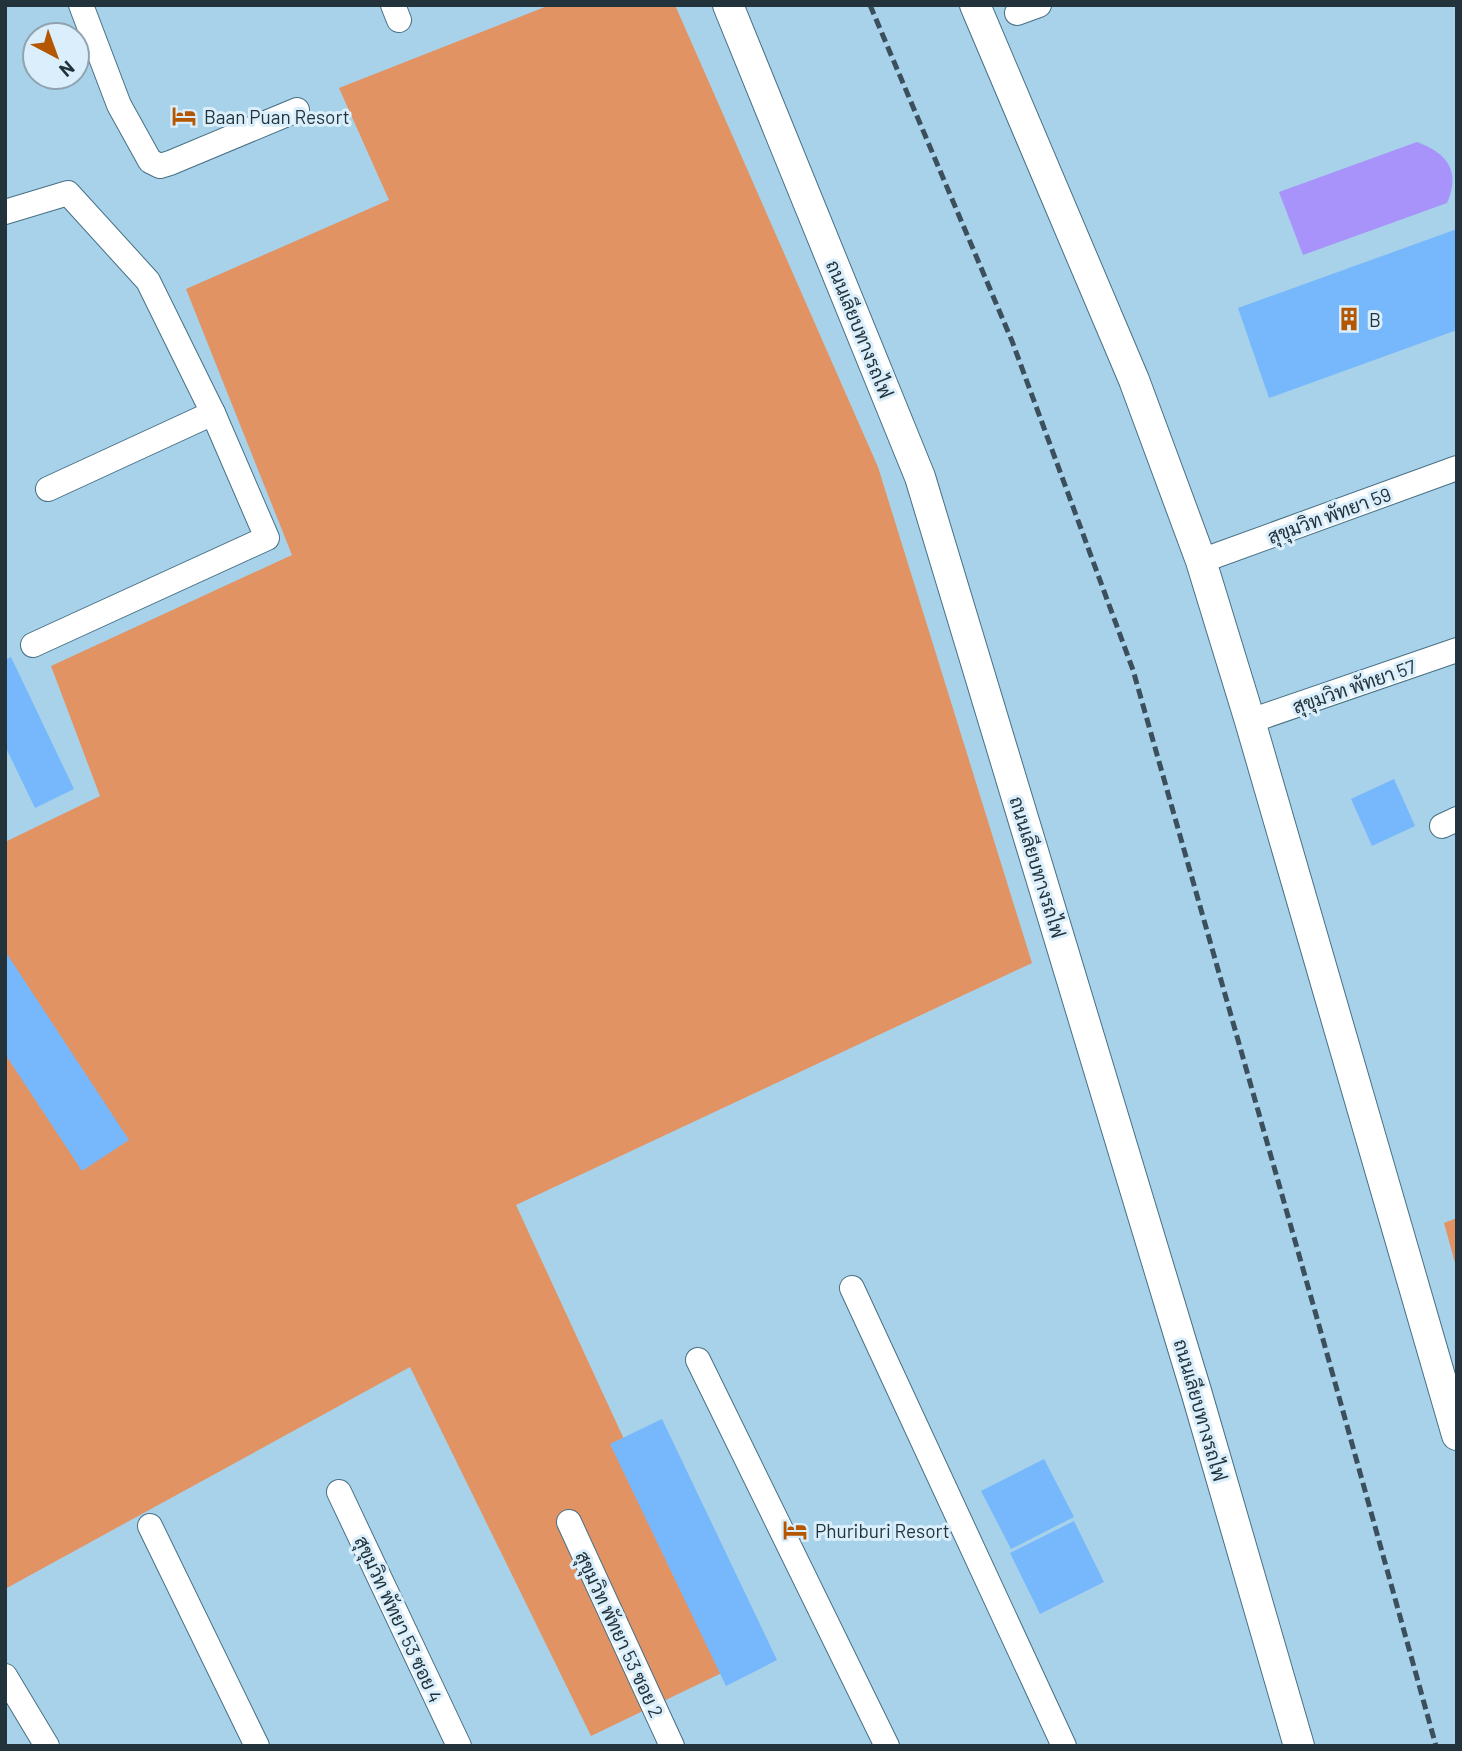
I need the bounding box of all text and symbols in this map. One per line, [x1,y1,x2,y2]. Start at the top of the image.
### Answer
north arrow [21,21,91,91]
text: N [55,56,80,82]
hotel icon: Baan Puan Resort [170,102,198,130]
place label: Baan Puan Resort [204,105,350,128]
street label: ถนนเลียบทางรถไฟ [822,257,898,401]
building icon: B [1335,305,1363,333]
place label: B [1369,308,1381,331]
street label: สุขุมวิท พัทยา 59 [1264,482,1395,550]
street label: สุขุมวิท พัทยา 57 [1289,654,1419,720]
street label: ถนนเลียบทางรถไฟ [1006,793,1070,941]
street label: ถนนเลียบทางรถไฟ [1170,1336,1232,1484]
hotel icon: Phuriburi Resort [781,1516,809,1544]
place label: Phuriburi Resort [815,1519,950,1542]
street label: สุขุมวิท พัทยา 53 ซอย 4 [348,1532,448,1707]
street label: สุขุมวิท พัทยา 53 ซอย 2 [569,1547,669,1722]

